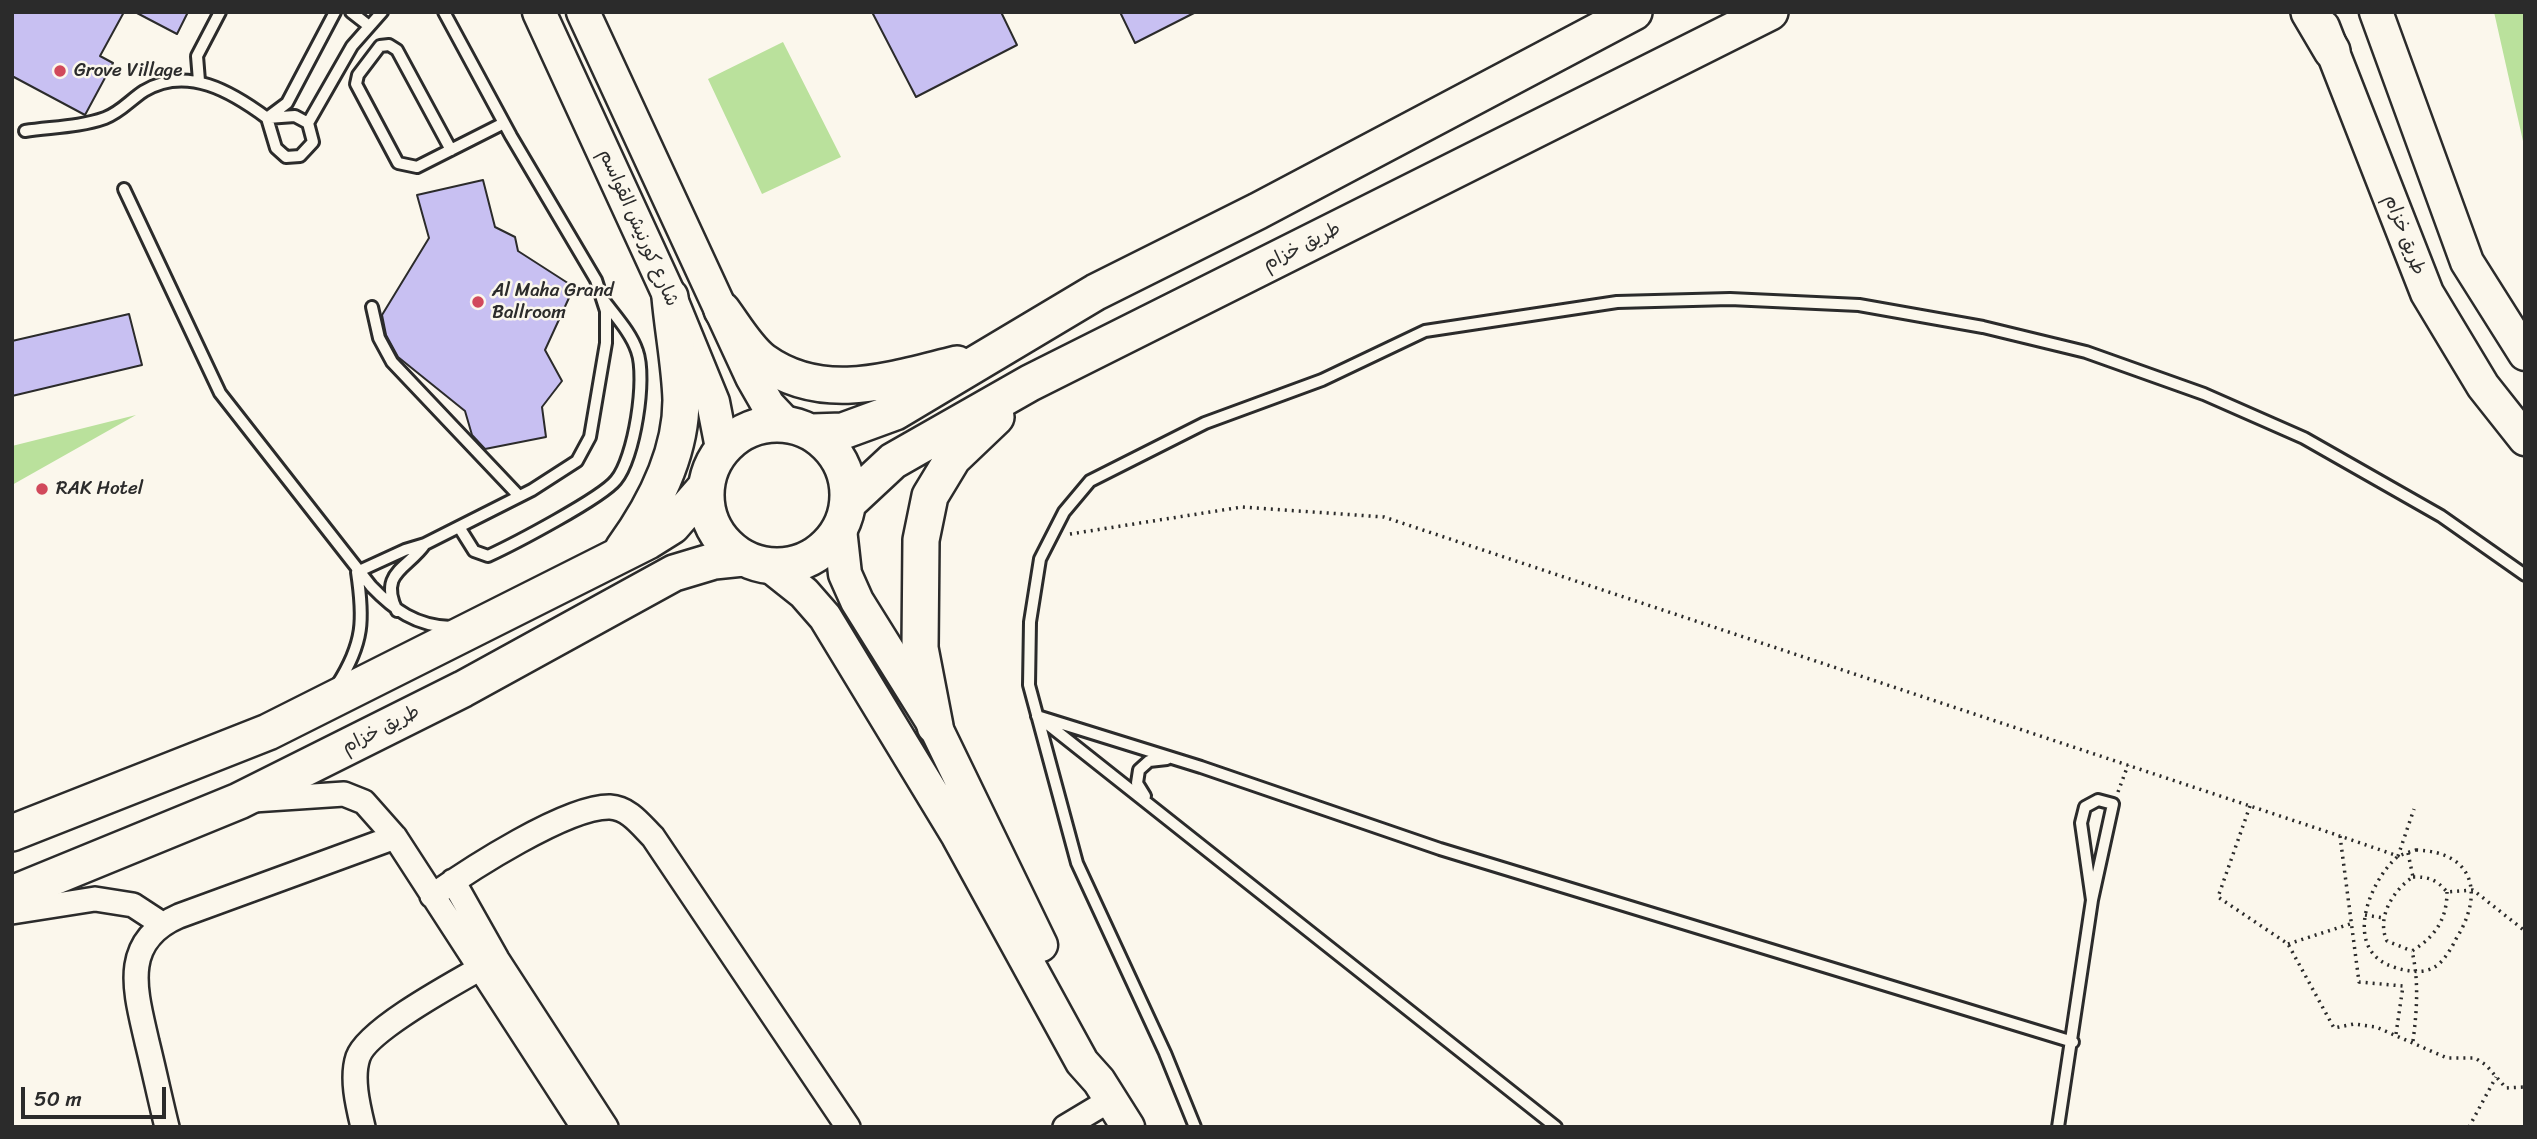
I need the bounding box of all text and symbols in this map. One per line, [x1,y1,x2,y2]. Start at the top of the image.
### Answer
place label: Grove Village [74,60,182,82]
marker: Grove Village [52,63,68,79]
street label: شارع كورنيش القواسم [593,146,683,310]
street label: طريق خزام [2378,192,2430,278]
street label: طريق خزام [1259,218,1345,276]
place label: Al Maha Grand Ballroom [492,280,614,324]
marker: Al Maha Grand Ballroom [470,294,486,310]
place label: RAK Hotel [56,478,143,500]
marker: RAK Hotel [34,481,50,497]
street label: طريق خزام [338,701,424,759]
scale bar [24,1072,170,1116]
text: 50 m [34,1080,82,1118]

